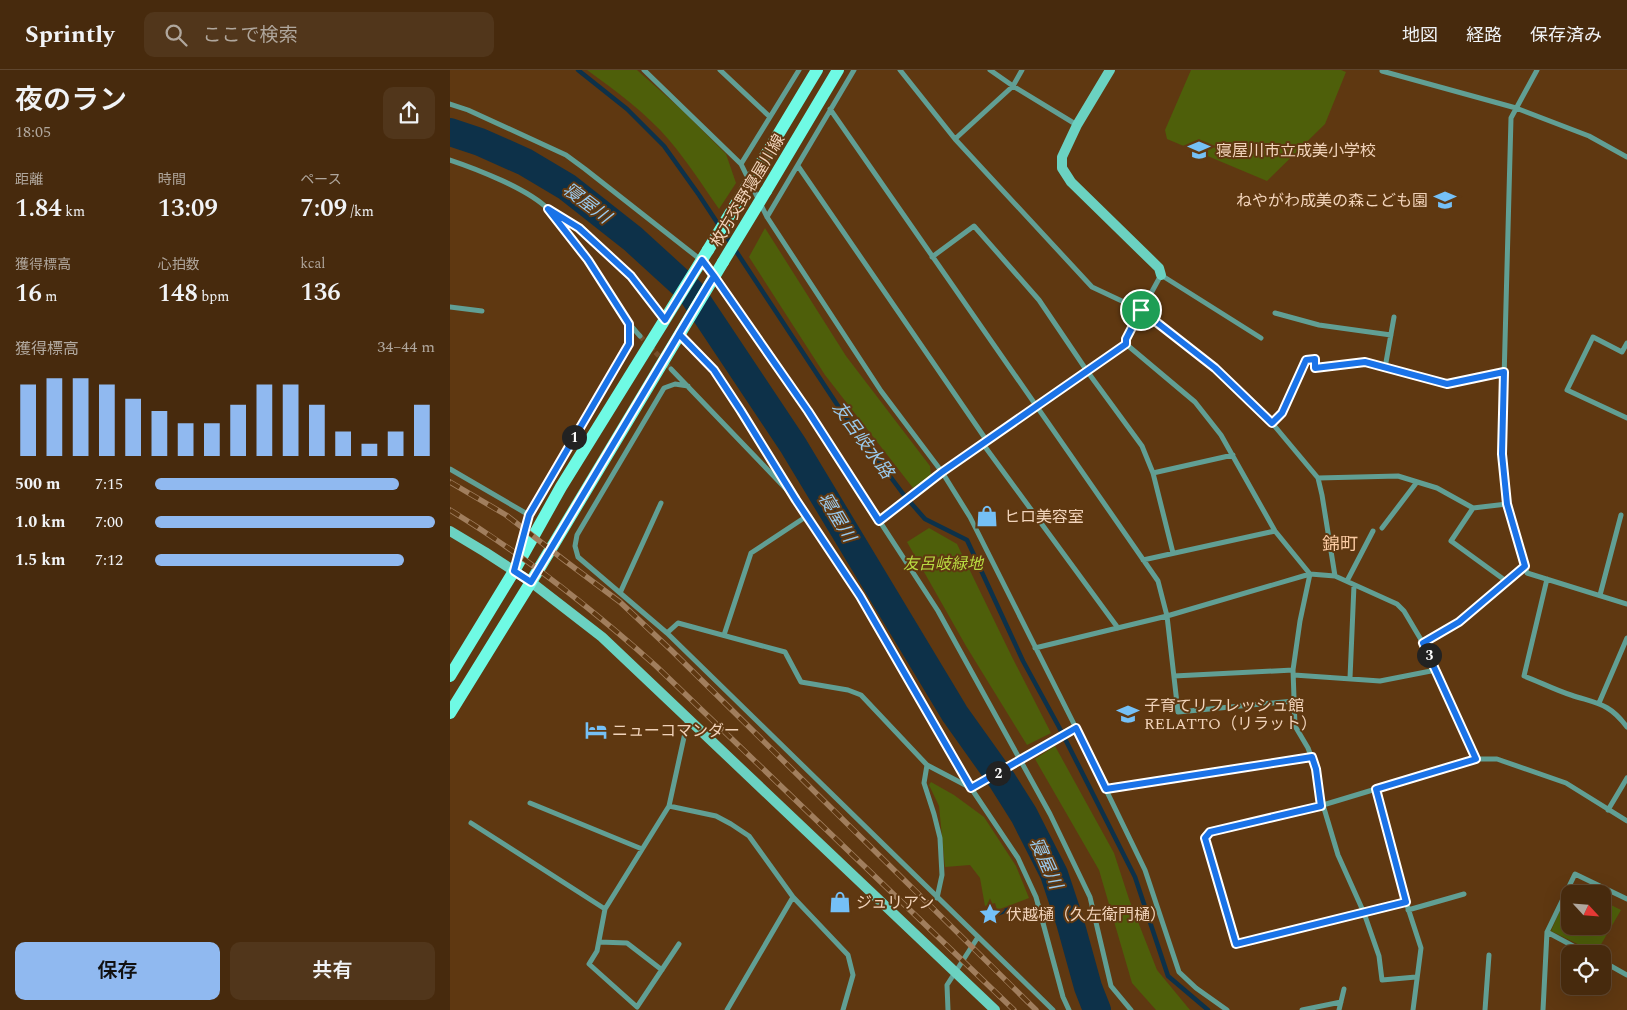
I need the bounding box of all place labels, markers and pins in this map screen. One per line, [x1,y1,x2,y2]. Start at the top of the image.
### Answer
school or university icon: 寝屋川市立成美小学校 [1186,137,1212,163]
place label: 寝屋川市立成美小学校 [1216,139,1376,163]
school or university icon: ねやがわ成美の森こども園 [1432,187,1458,213]
place label: ねやがわ成美の森こども園 [1236,189,1428,213]
pin [1120,289,1162,331]
pin: 1 [562,424,586,450]
shop icon: ヒロ美容室 [974,503,1000,529]
place label: ヒロ美容室 [1004,505,1084,529]
pin: 3 [1416,642,1442,668]
place label: 子育てリフレッシュ館 RELATTO（リラット） [1144,694,1317,736]
school or university icon: 子育てリフレッシュ館 RELATTO（リラット） [1115,701,1141,727]
hotel icon: ニューコマンダー [583,717,609,743]
place label: ニューコマンダー [612,719,740,743]
pin: 2 [986,760,1010,786]
shop icon: ジュリアン [827,889,853,915]
place label: ジュリアン [856,891,934,915]
place icon: 伏越樋（久左衛門樋） [977,901,1003,927]
place label: 伏越樋（久左衛門樋） [1006,903,1166,927]

